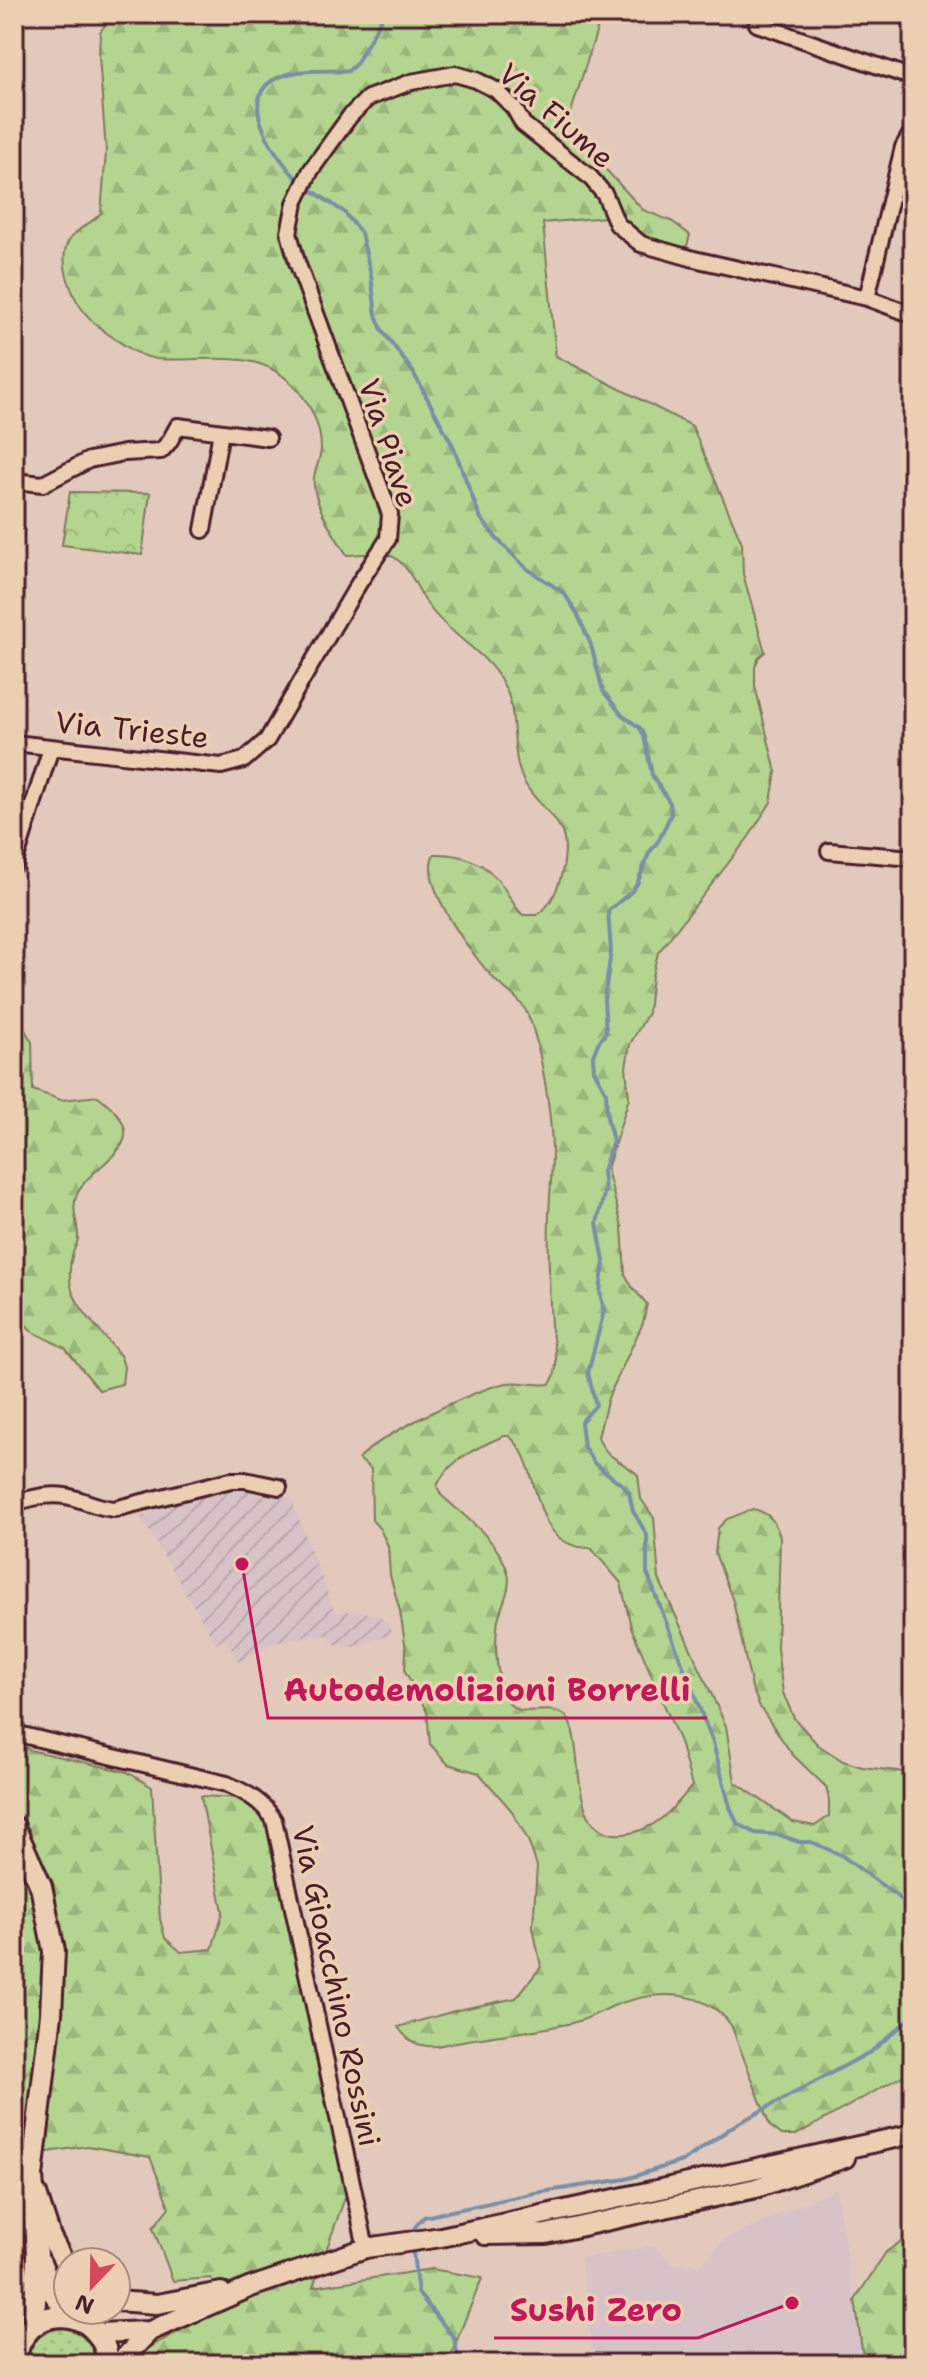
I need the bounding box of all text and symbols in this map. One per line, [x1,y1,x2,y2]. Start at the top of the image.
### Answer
street label: Via Fiume [489,54,623,178]
street label: Via Piave [348,373,428,512]
street label: Via Trieste [53,701,211,758]
callout: Autodemolizioni Borrelli [268,1662,707,1718]
text: Autodemolizioni Borrelli [284,1668,690,1711]
street label: Via Gioacchino Rossini [282,1822,391,2150]
north arrow [52,2246,132,2326]
callout: Sushi Zero [494,2282,698,2338]
text: N [71,2287,98,2321]
text: Sushi Zero [510,2288,682,2331]

